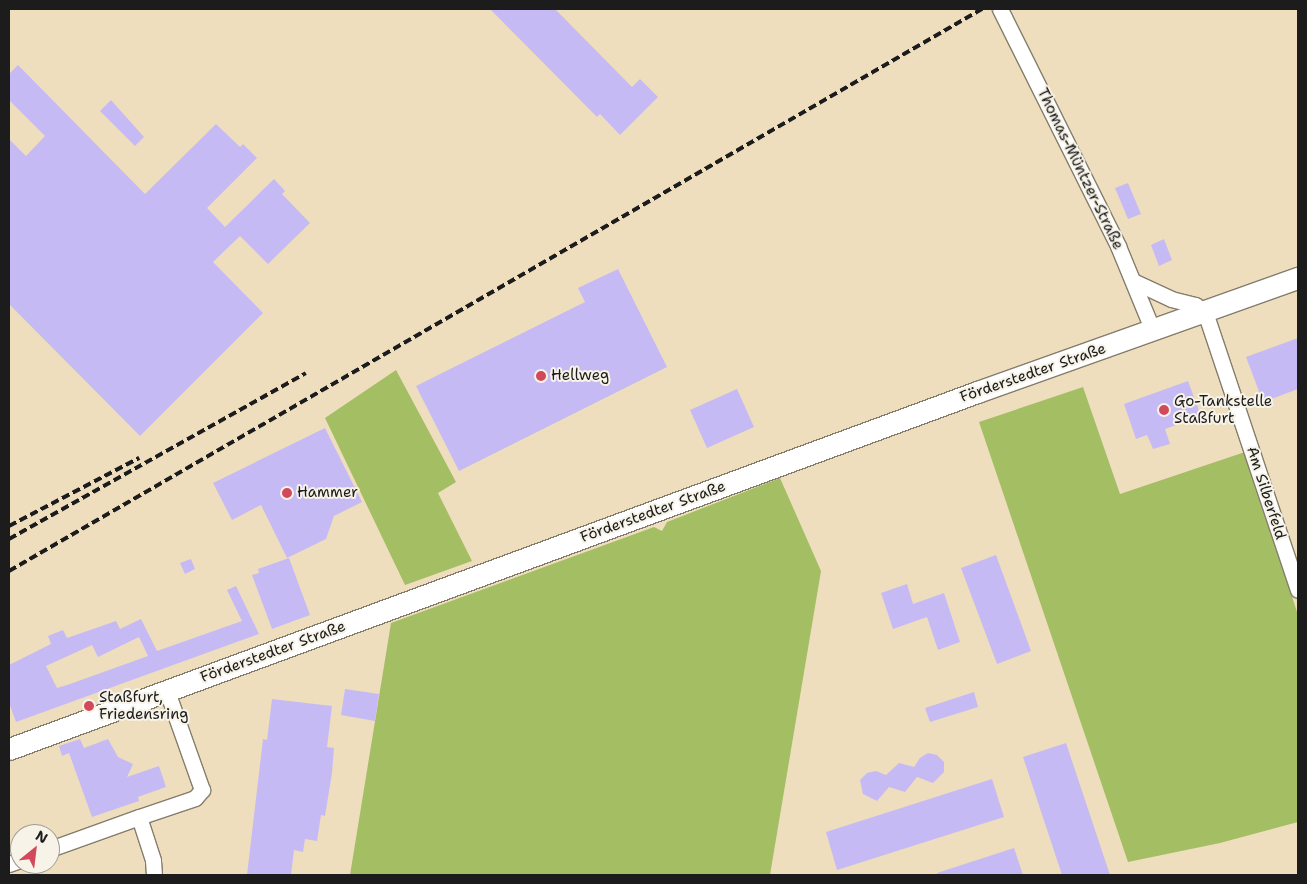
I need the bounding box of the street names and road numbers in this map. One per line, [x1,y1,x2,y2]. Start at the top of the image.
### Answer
street label: Thomas-Müntzer-Straße [1033,85,1127,253]
street label: Förderstedter Straße [958,340,1108,406]
street label: Am Silberfeld [1243,444,1289,542]
street label: Förderstedter Straße [578,477,728,547]
street label: Förderstedter Straße [198,617,348,687]

